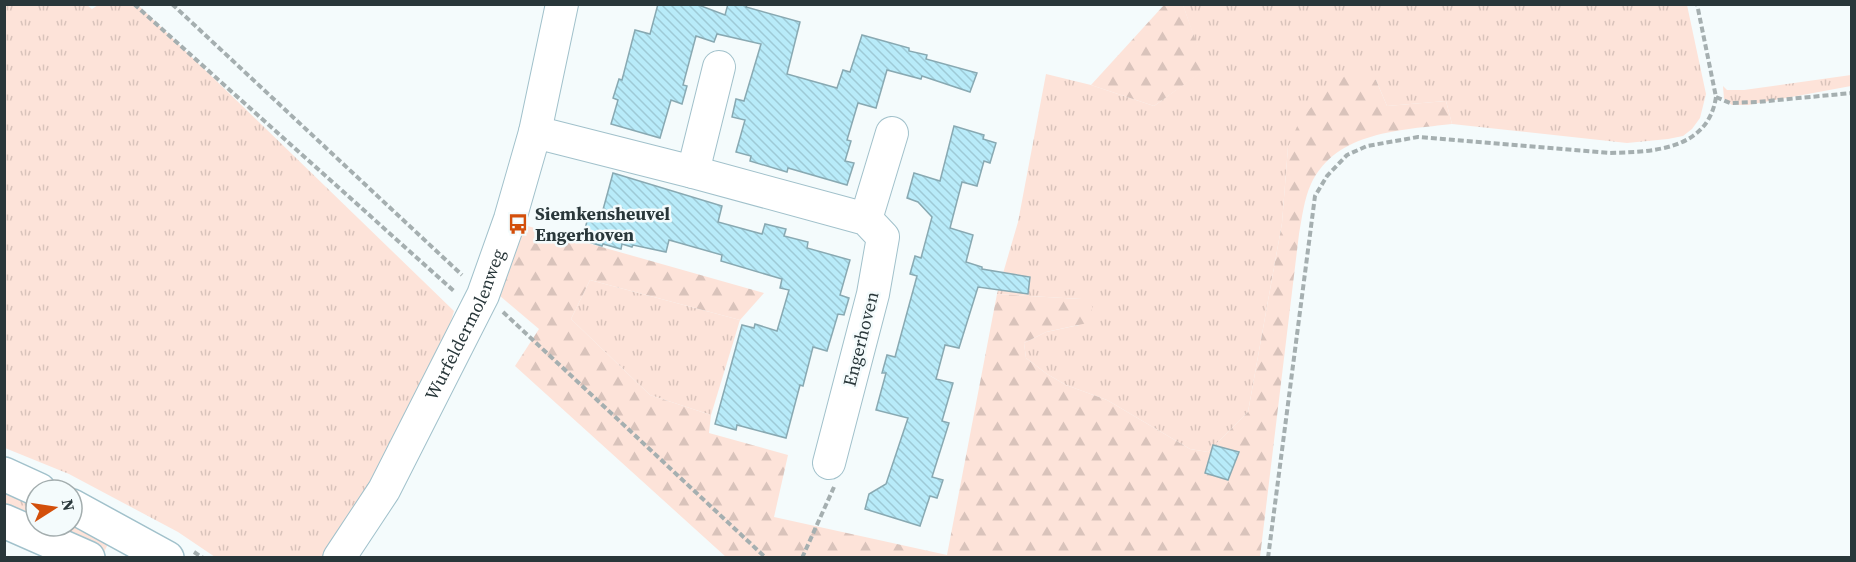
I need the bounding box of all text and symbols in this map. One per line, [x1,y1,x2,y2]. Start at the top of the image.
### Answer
place label: Siemkensheuvel Engerhoven [535,201,670,247]
bus stop icon: Siemkensheuvel Engerhoven [506,212,530,236]
street label: Wurfeldermolenweg [419,245,510,404]
street label: Engerhoven [837,289,884,389]
north arrow [24,478,84,538]
text: N [57,497,81,513]

